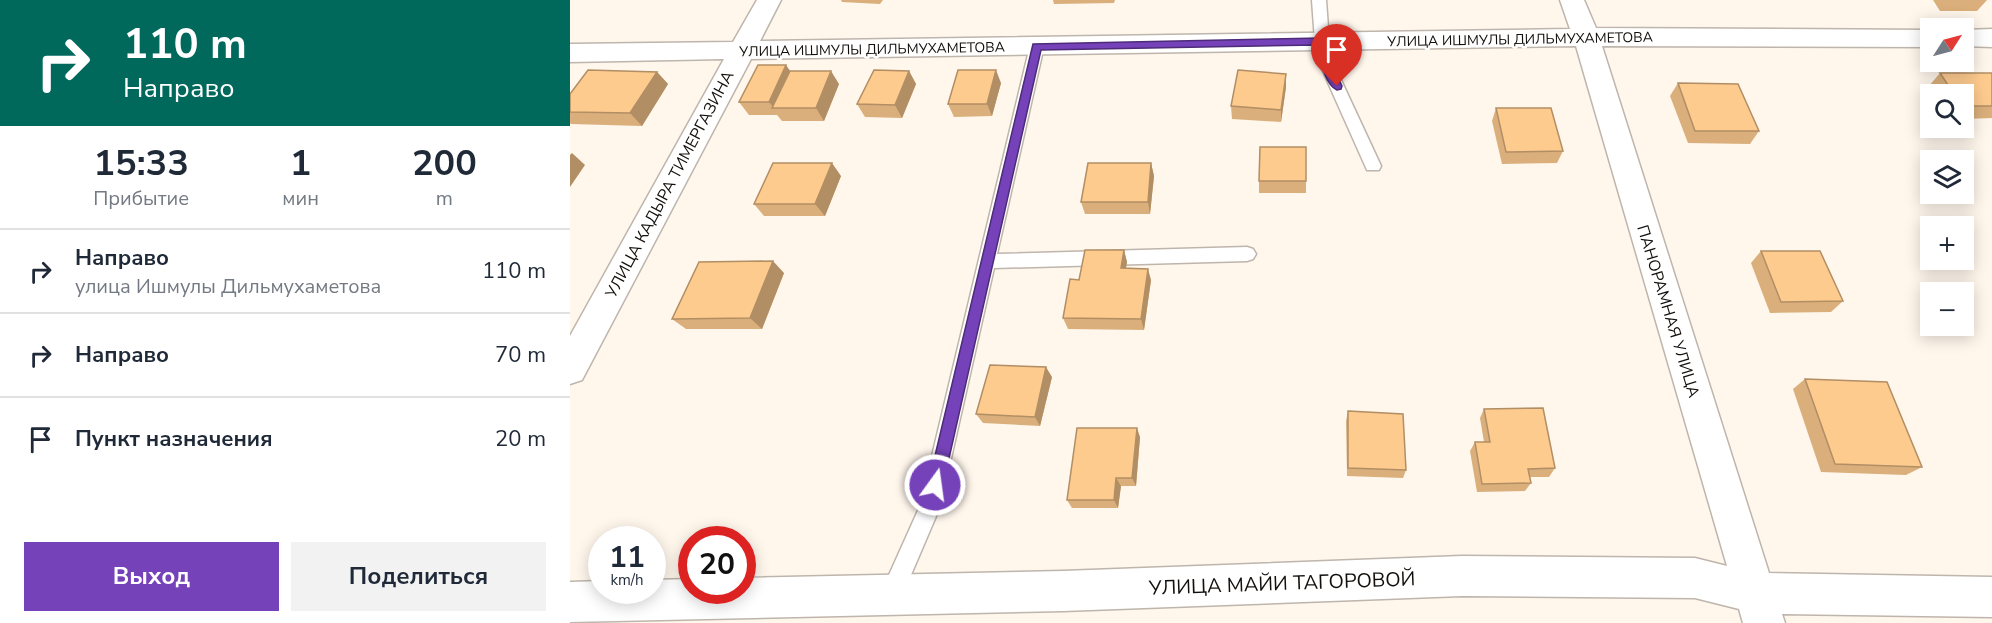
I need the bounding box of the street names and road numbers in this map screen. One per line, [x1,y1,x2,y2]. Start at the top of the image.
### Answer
street label: УЛИЦА ИШМУЛЫ ДИЛЬМУХАМЕТОВА [1386,28,1653,51]
street label: УЛИЦА ИШМУЛЫ ДИЛЬМУХАМЕТОВА [738,38,1005,61]
street label: УЛИЦА КАДЫРА ТИМЕРГАЗИНА [600,67,739,303]
street label: ПАНОРАМНАЯ УЛИЦА [1631,222,1705,401]
street label: УЛИЦА МАЙИ ТАГОРОВОЙ [1147,565,1416,602]

